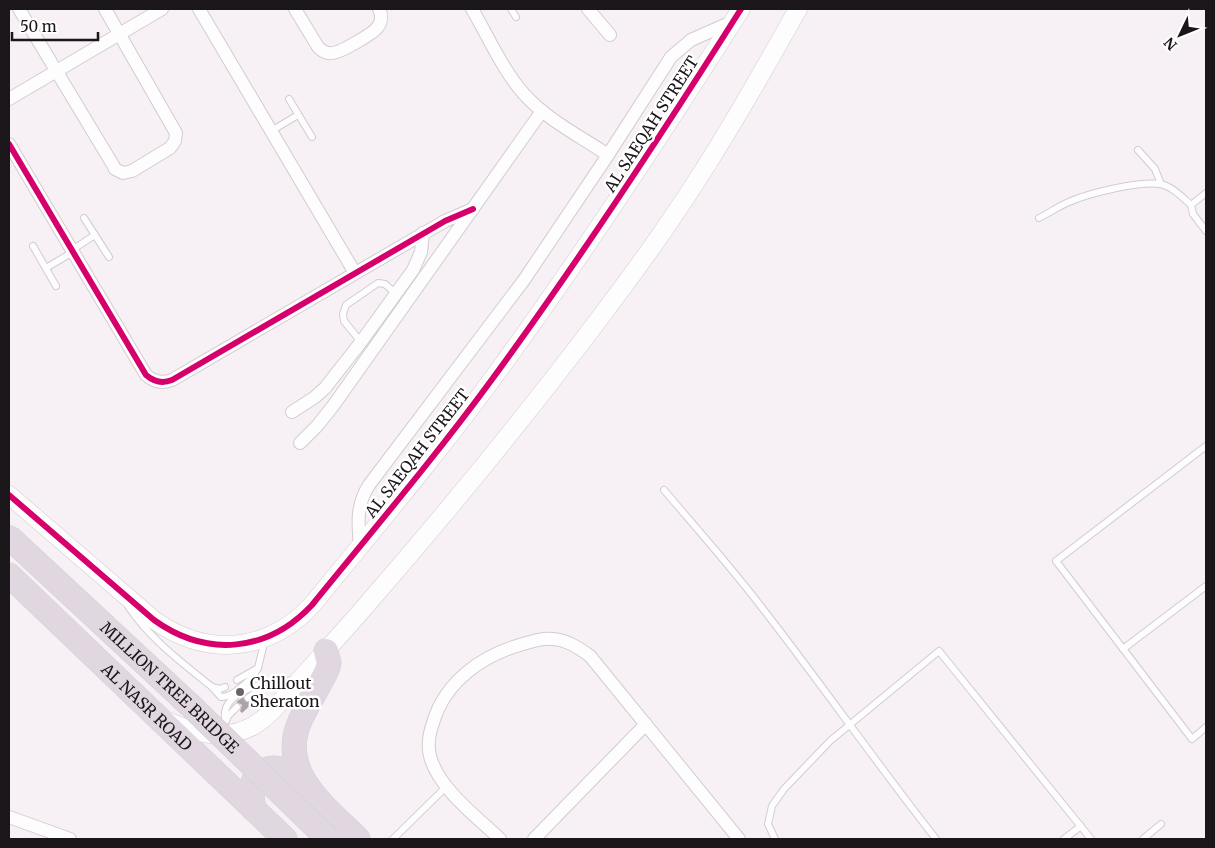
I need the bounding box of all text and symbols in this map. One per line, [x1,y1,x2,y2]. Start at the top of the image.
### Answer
scale bar [12,10,99,42]
north arrow [1155,10,1205,60]
text: 50 m [20,17,57,36]
text: N [1160,34,1181,54]
street label: AL SAEQAH STREET [599,52,702,197]
street label: AL SAEQAH STREET [360,385,474,522]
street label: MILLION TREE BRIDGE [96,617,244,758]
street label: AL NASR ROAD [97,658,197,755]
place label: Chillout Sheraton [250,673,320,711]
marker: Chillout Sheraton [234,686,246,698]

